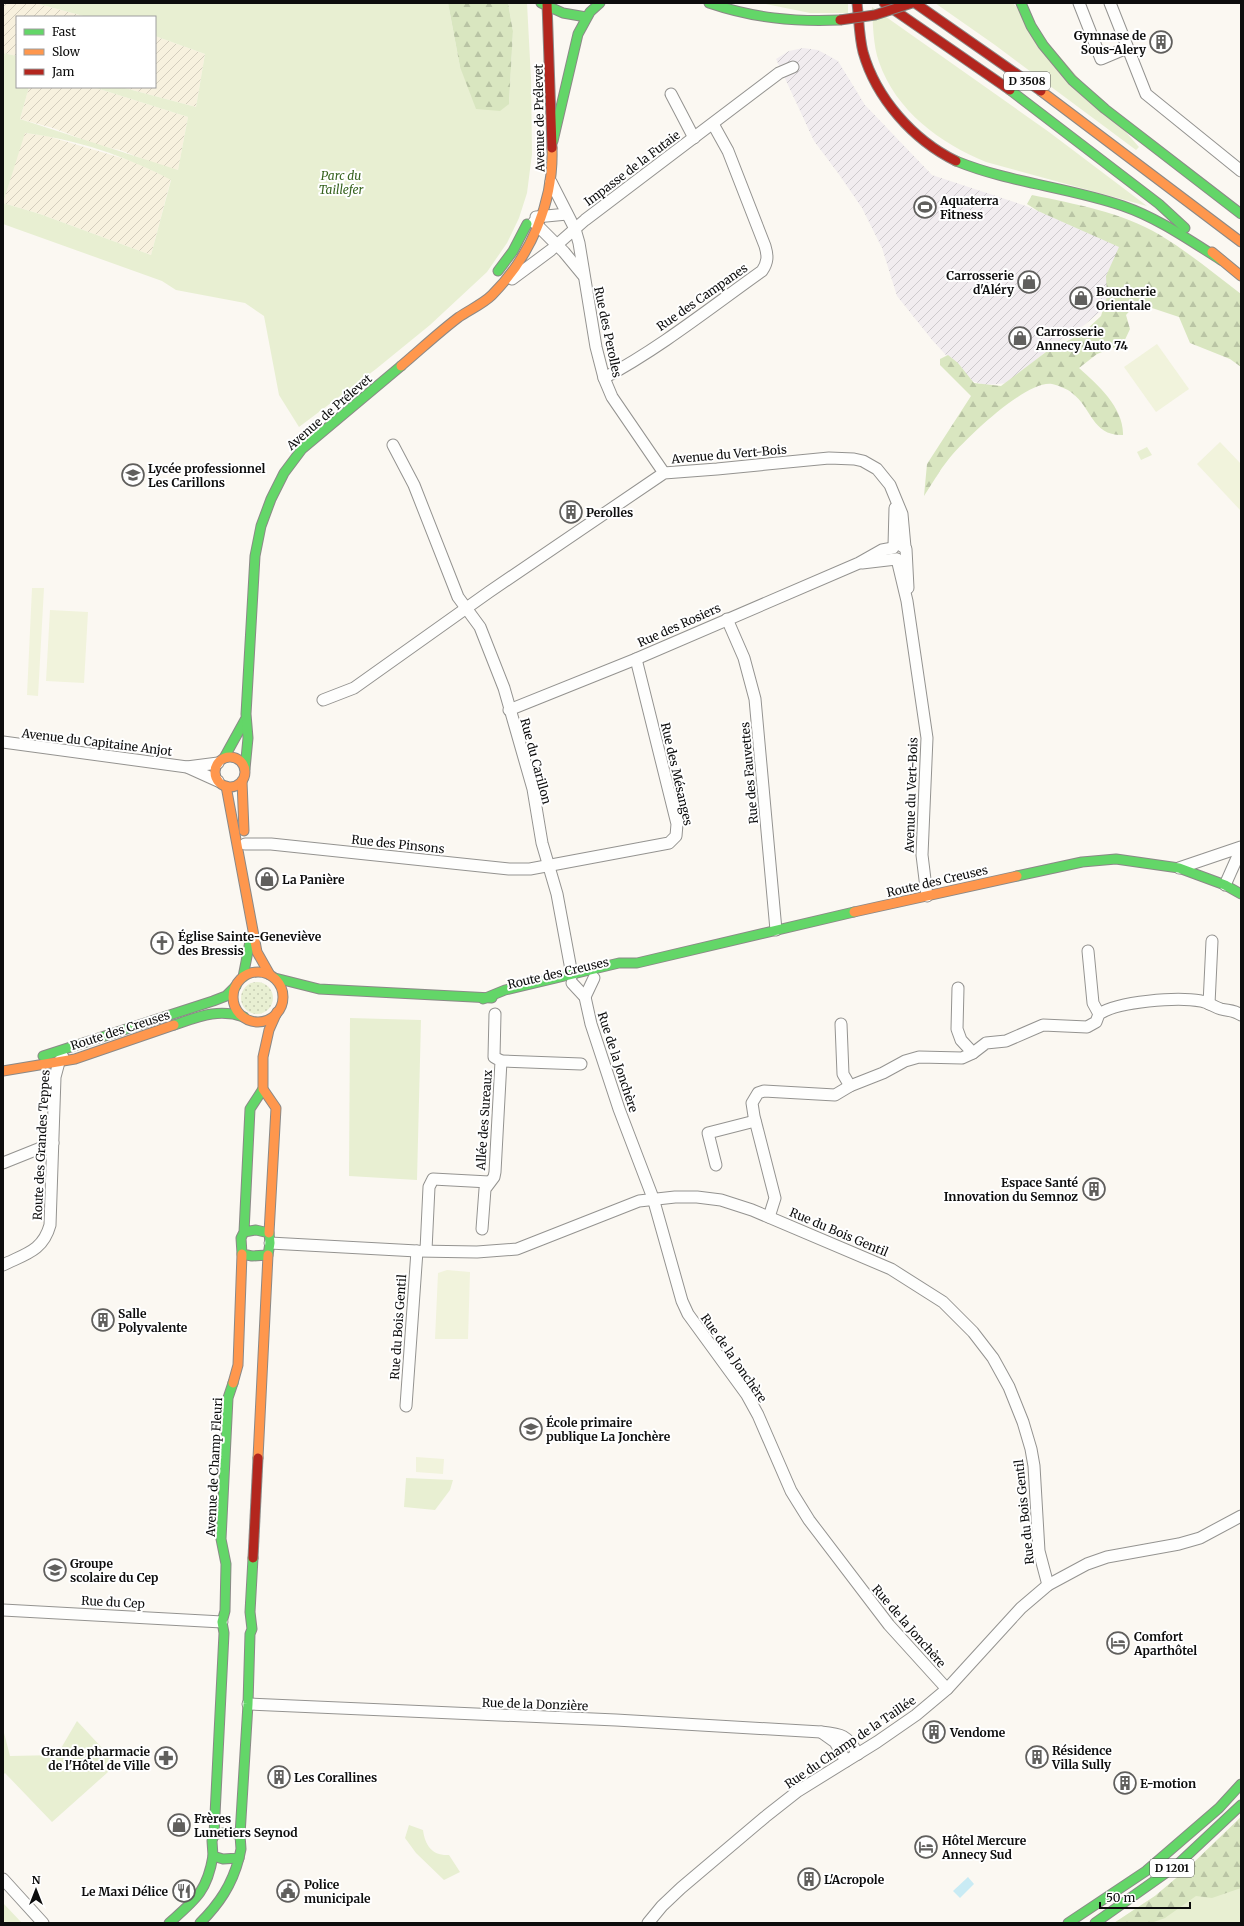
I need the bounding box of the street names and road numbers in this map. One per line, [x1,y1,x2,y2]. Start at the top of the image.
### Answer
street label: Avenue de Prélevet [531,63,547,173]
road number: D 3508 [1004,72,1050,90]
street label: Impasse de la Futaie [581,127,683,209]
street label: Rue des Campanes [654,260,750,334]
street label: Rue des Perolles [591,285,625,379]
street label: Avenue de Prélevet [283,371,375,454]
street label: Avenue du Vert-Bois [670,441,787,467]
street label: Rue des Rosiers [635,600,723,650]
street label: Rue du Carillon [517,716,555,806]
street label: Rue des Mésanges [658,721,696,827]
street label: Rue des Fauvettes [737,721,761,825]
street label: Avenue du Capitaine Anjot [20,725,173,759]
street label: Avenue du Vert-Bois [901,737,921,854]
street label: Rue des Pinsons [351,832,445,856]
street label: Route des Creuses [885,862,989,900]
street label: Route des Creuses [506,954,610,992]
street label: Route des Creuses [69,1007,172,1053]
street label: Rue de la Jonchère [595,1010,641,1114]
street label: Allée des Sureaux [473,1068,495,1172]
street label: Route des Grandes Teppes [30,1069,52,1221]
street label: Rue du Bois Gentil [787,1204,891,1260]
street label: Rue du Bois Gentil [387,1273,409,1380]
street label: Rue de la Jonchère [698,1311,770,1405]
street label: Avenue de Champ Fleuri [203,1397,225,1538]
street label: Rue du Bois Gentil [1011,1458,1037,1565]
street label: Rue de la Jonchère [869,1582,949,1670]
street label: Rue du Cep [81,1593,145,1611]
street label: Rue du Champ de la Taillée [782,1693,918,1791]
street label: Rue de la Donzière [482,1695,588,1713]
road number: D 1201 [1150,1859,1194,1877]

